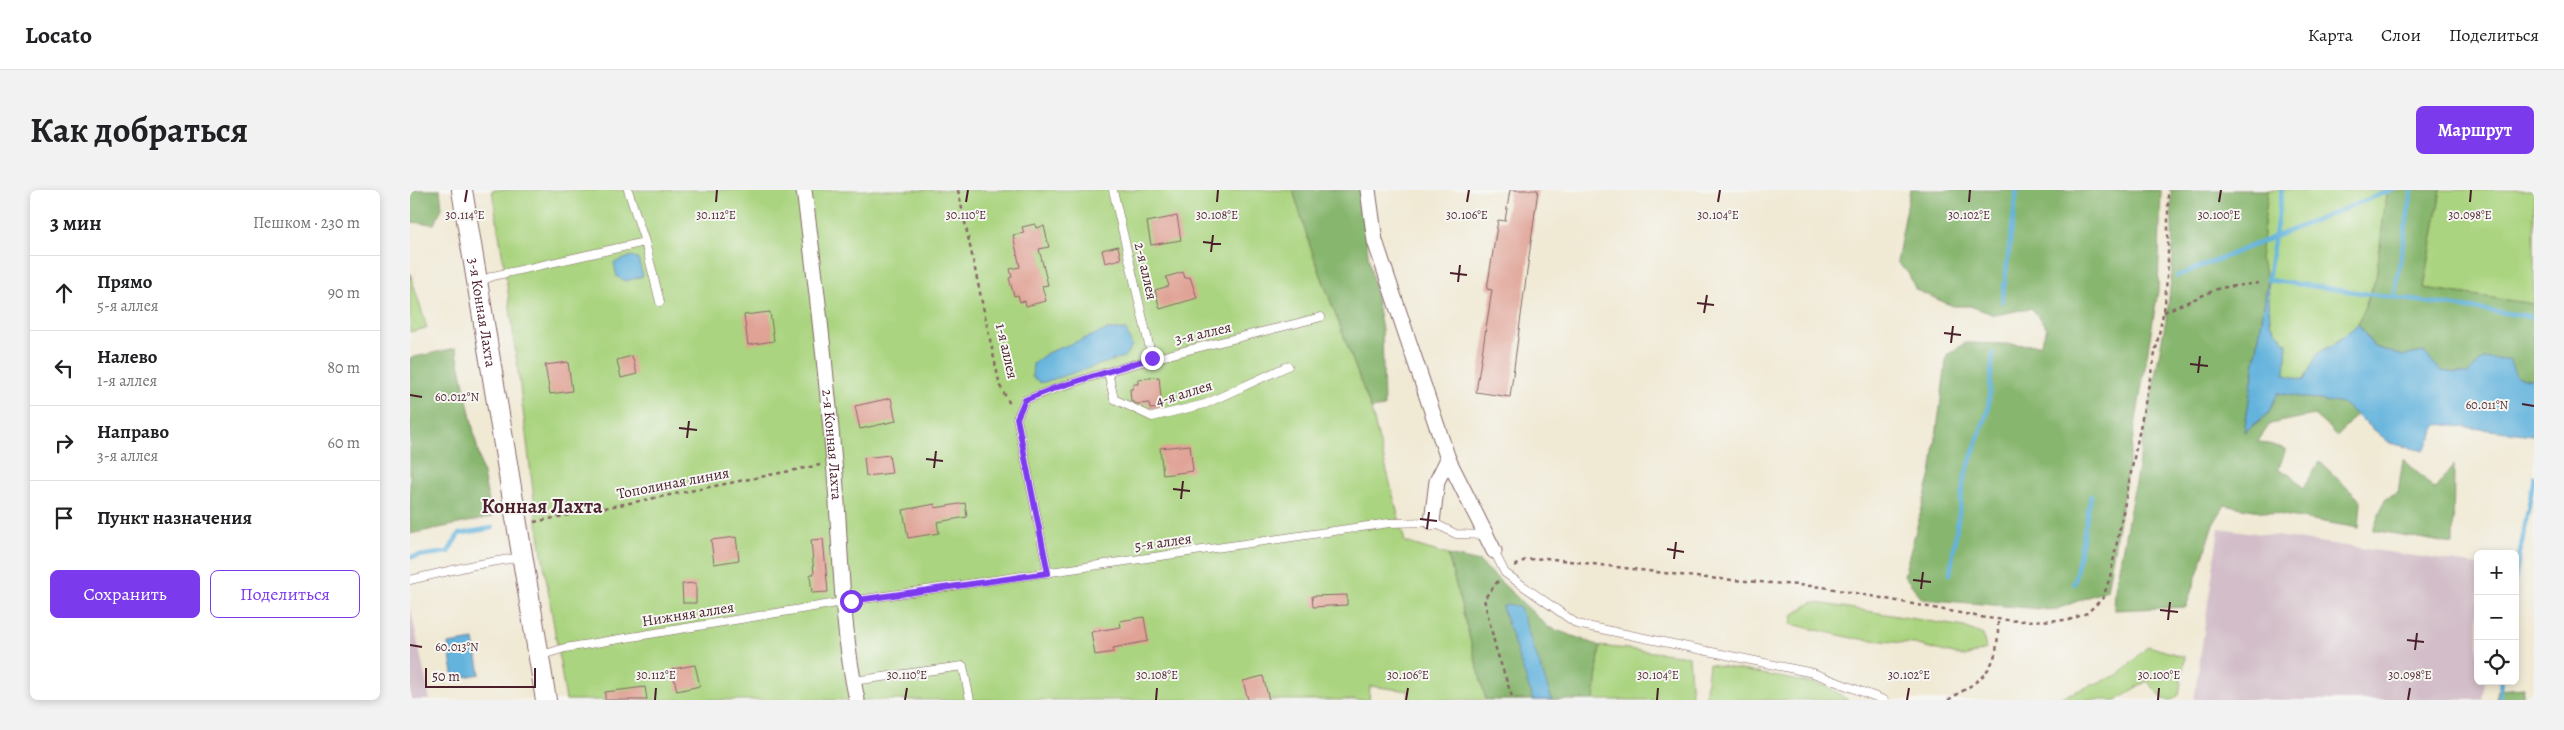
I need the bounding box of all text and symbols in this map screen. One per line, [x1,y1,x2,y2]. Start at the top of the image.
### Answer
text: Locato [25,19,92,51]
text: Карта [2308,23,2353,47]
text: Слои [2381,23,2421,47]
text: Поделиться [2449,23,2539,47]
text: Как добраться [30,106,248,154]
button: Маршрут [2416,106,2534,154]
text: 30.114°E [445,207,485,223]
text: 30.112°E [696,207,736,223]
text: 30.110°E [946,207,986,223]
text: 30.108°E [1196,207,1238,223]
text: 30.106°E [1446,207,1488,223]
text: 30.104°E [1697,207,1739,223]
text: 30.102°E [1948,207,1990,223]
text: 30.100°E [2198,207,2240,223]
text: 30.098°E [2448,207,2492,223]
text: 3 мин [50,209,102,237]
text: Пешком · 230 m [253,212,360,234]
street label: 2-я аллея [1130,240,1162,302]
street label: 3-я Конная Лахта [463,256,501,369]
text: Прямо [97,269,152,295]
icon: ahead [50,279,78,307]
text: 90 m [328,282,360,304]
text: 5-я аллея [97,295,159,317]
street label: 3-я аллея [1173,317,1233,349]
street label: 1-я аллея [991,321,1023,381]
text: Налево [97,344,157,370]
route end [1141,347,1164,370]
icon: left [50,354,78,382]
text: 80 m [327,357,360,379]
text: 1-я аллея [97,370,157,392]
street label: 4-я аллея [1153,375,1215,411]
street label: 2-я Конная Лахта [817,388,847,501]
text: 60.012°N [435,389,479,405]
text: 60.011°N [2466,397,2509,413]
text: Направо [97,419,169,445]
icon: right [50,429,78,457]
text: 60 m [328,432,360,454]
text: 3-я аллея [97,445,158,467]
street label: Тополиная линия [615,462,731,504]
district label: Конная Лахта [481,493,603,520]
icon: arrive [50,504,78,532]
text: Пункт назначения [97,505,252,531]
street label: 5-я аллея [1133,528,1193,556]
map controls [2474,550,2519,685]
button: + [2474,550,2519,595]
button: Сохранить [50,570,200,618]
button: Поделиться [210,570,360,618]
route start [840,590,863,613]
button: − [2474,595,2519,640]
street label: Нижняя аллея [640,597,736,631]
text: 60.013°N [435,639,479,655]
button: locate [2474,640,2519,685]
scale bar [425,665,536,688]
text: 50 m [432,667,460,686]
text: 30.112°E [636,667,676,683]
text: 30.110°E [887,667,927,683]
text: 30.108°E [1136,667,1178,683]
text: 30.106°E [1387,667,1429,683]
text: 30.104°E [1637,667,1679,683]
text: 30.102°E [1888,667,1930,683]
text: 30.100°E [2138,667,2180,683]
text: 30.098°E [2388,667,2432,683]

